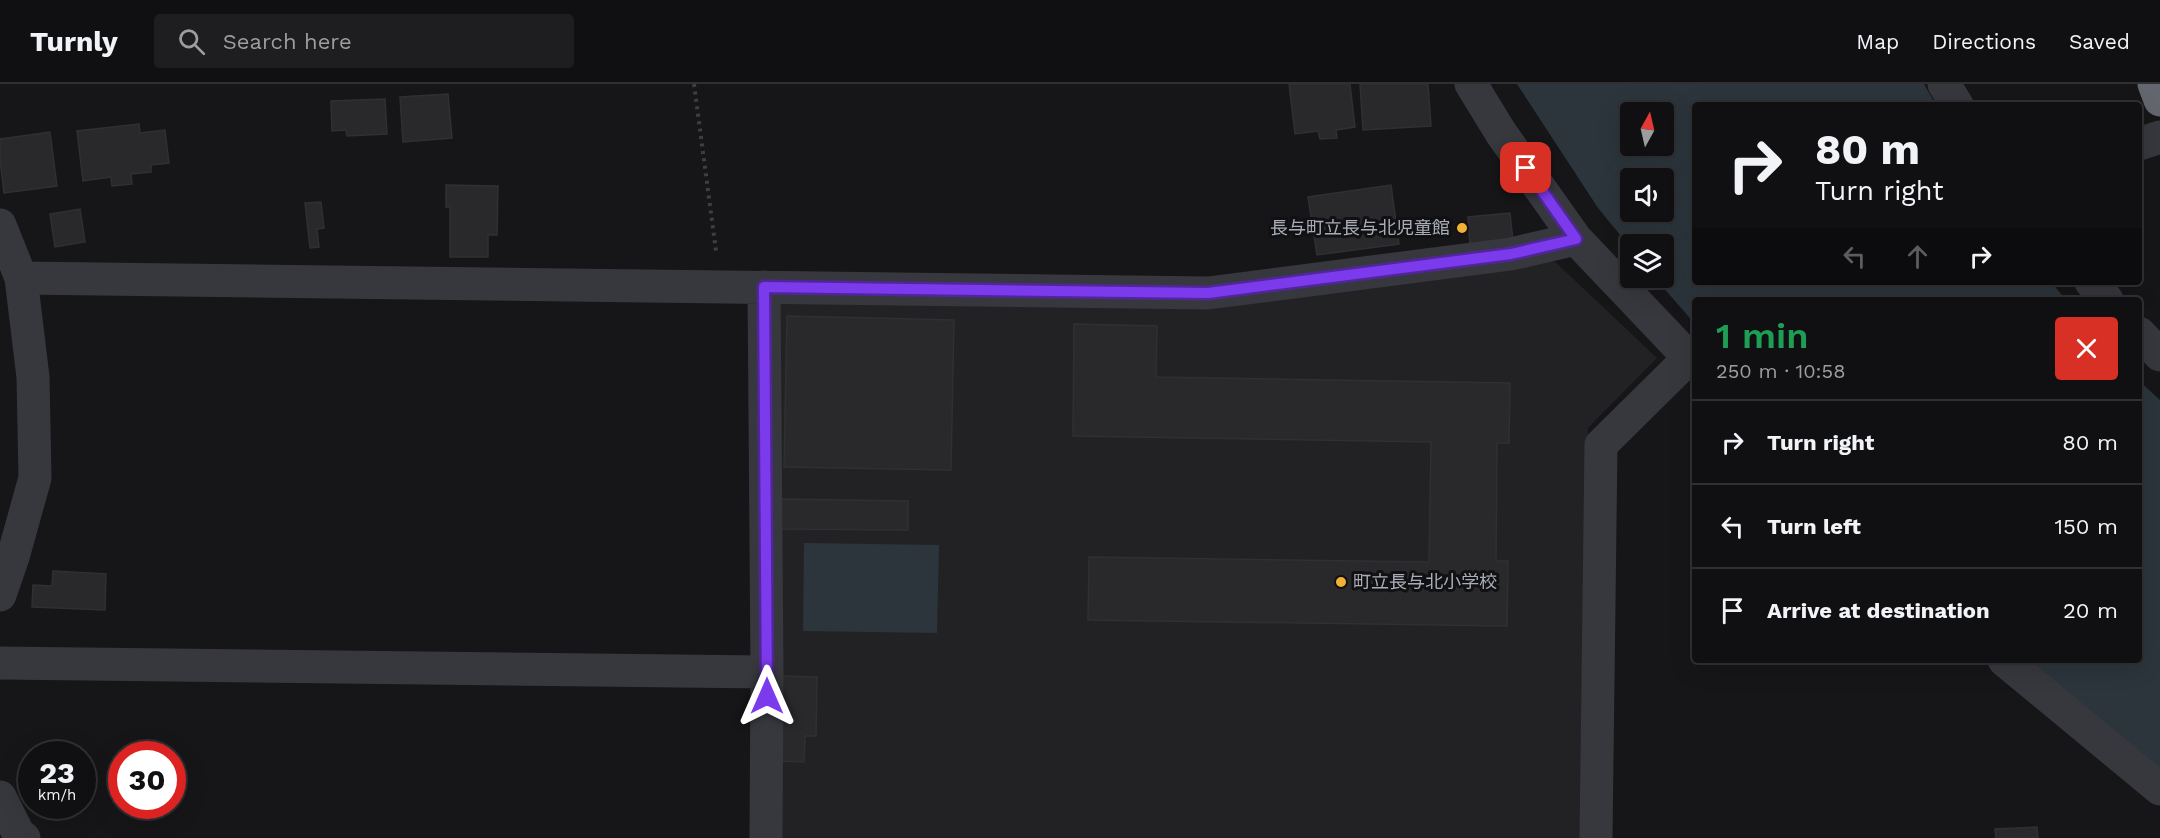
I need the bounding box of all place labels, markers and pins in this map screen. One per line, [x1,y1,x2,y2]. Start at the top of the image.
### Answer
pin [1500,142,1551,193]
place label: 長与町立長与北児童館 [1270,217,1450,238]
marker: 長与町立長与北児童館 [1455,221,1469,235]
place label: 町立長与北小学校 [1353,571,1497,592]
marker: 町立長与北小学校 [1334,575,1348,589]

